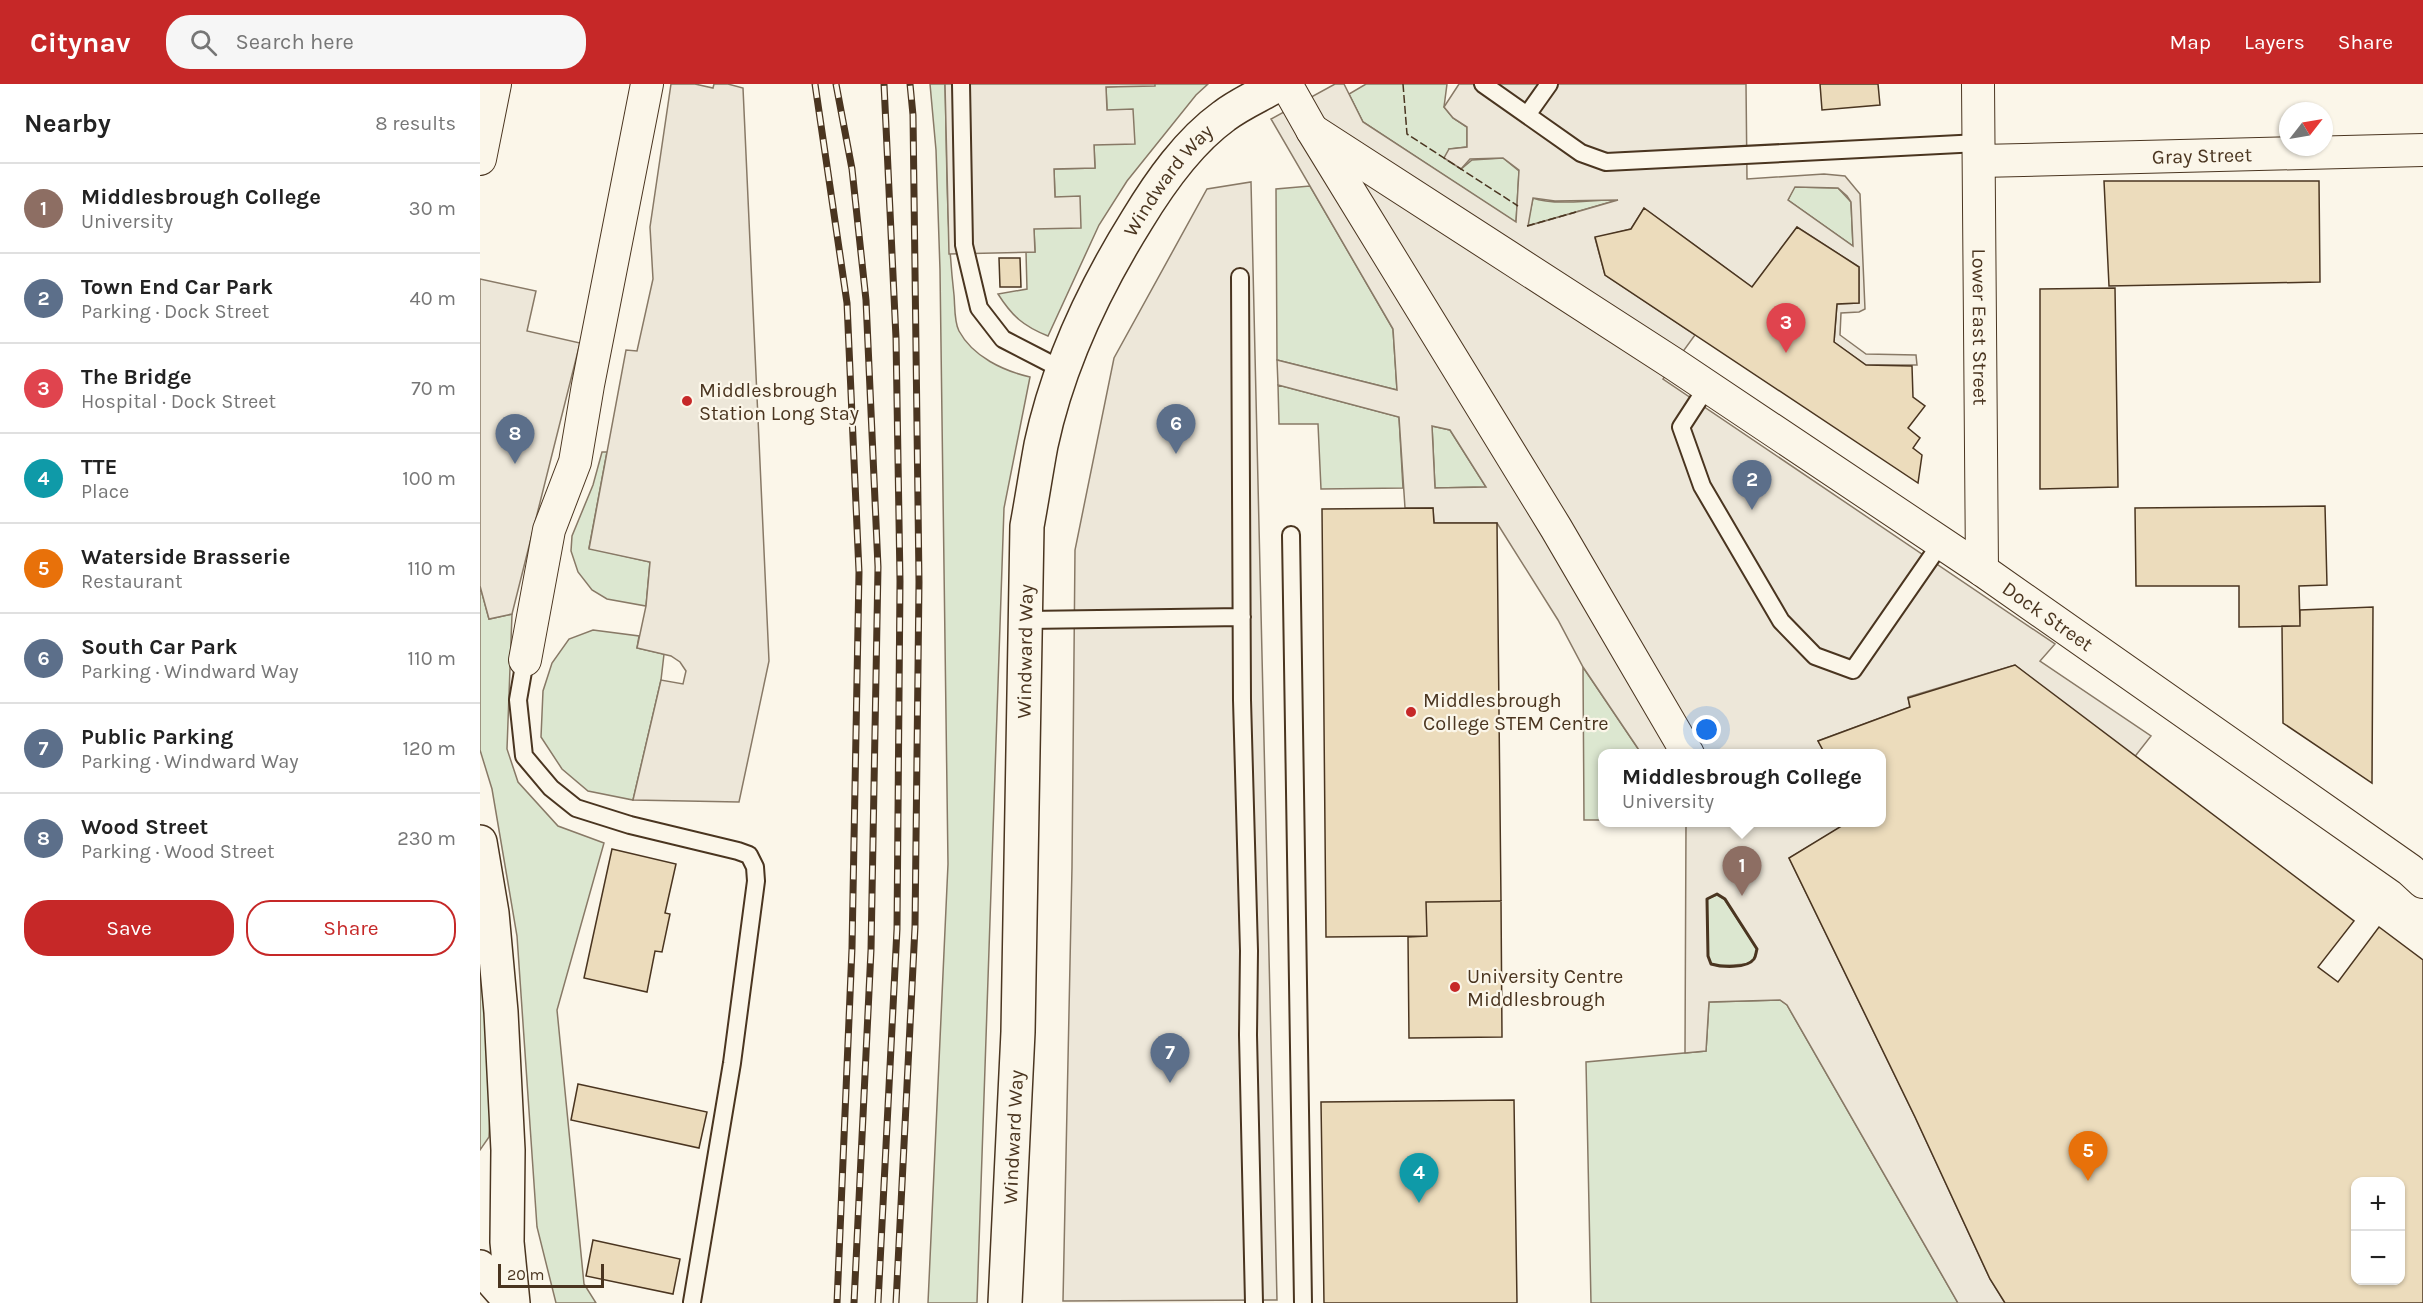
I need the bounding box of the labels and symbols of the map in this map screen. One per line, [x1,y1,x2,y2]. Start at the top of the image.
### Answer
north arrow [2279,102,2333,156]
street label: Windward Way [1118,119,1217,240]
street label: Gray Street [2152,143,2253,168]
street label: Lower East Street [1968,248,1992,406]
pin: 3 [1766,304,1806,353]
place label: Middlesbrough Station Long Stay [699,379,859,425]
marker: Middlesbrough Station Long Stay [680,394,694,408]
pin: 6 [1156,404,1196,454]
pin: 8 [495,414,534,464]
pin: 2 [1732,460,1772,510]
street label: Dock Street [1998,576,2098,656]
street label: Windward Way [1012,584,1037,719]
place label: Middlesbrough College STEM Centre [1423,689,1609,735]
marker: Middlesbrough College STEM Centre [1404,705,1418,719]
your location [1692,715,1721,744]
pin: 1 [1722,846,1762,896]
place label: University Centre Middlesbrough [1467,965,1623,1011]
marker: University Centre Middlesbrough [1448,980,1462,994]
pin: 7 [1150,1034,1190,1083]
street label: Windward Way [998,1069,1028,1205]
pin: 5 [2068,1132,2108,1181]
pin: 4 [1400,1154,1438,1203]
scale bar [498,1261,604,1288]

